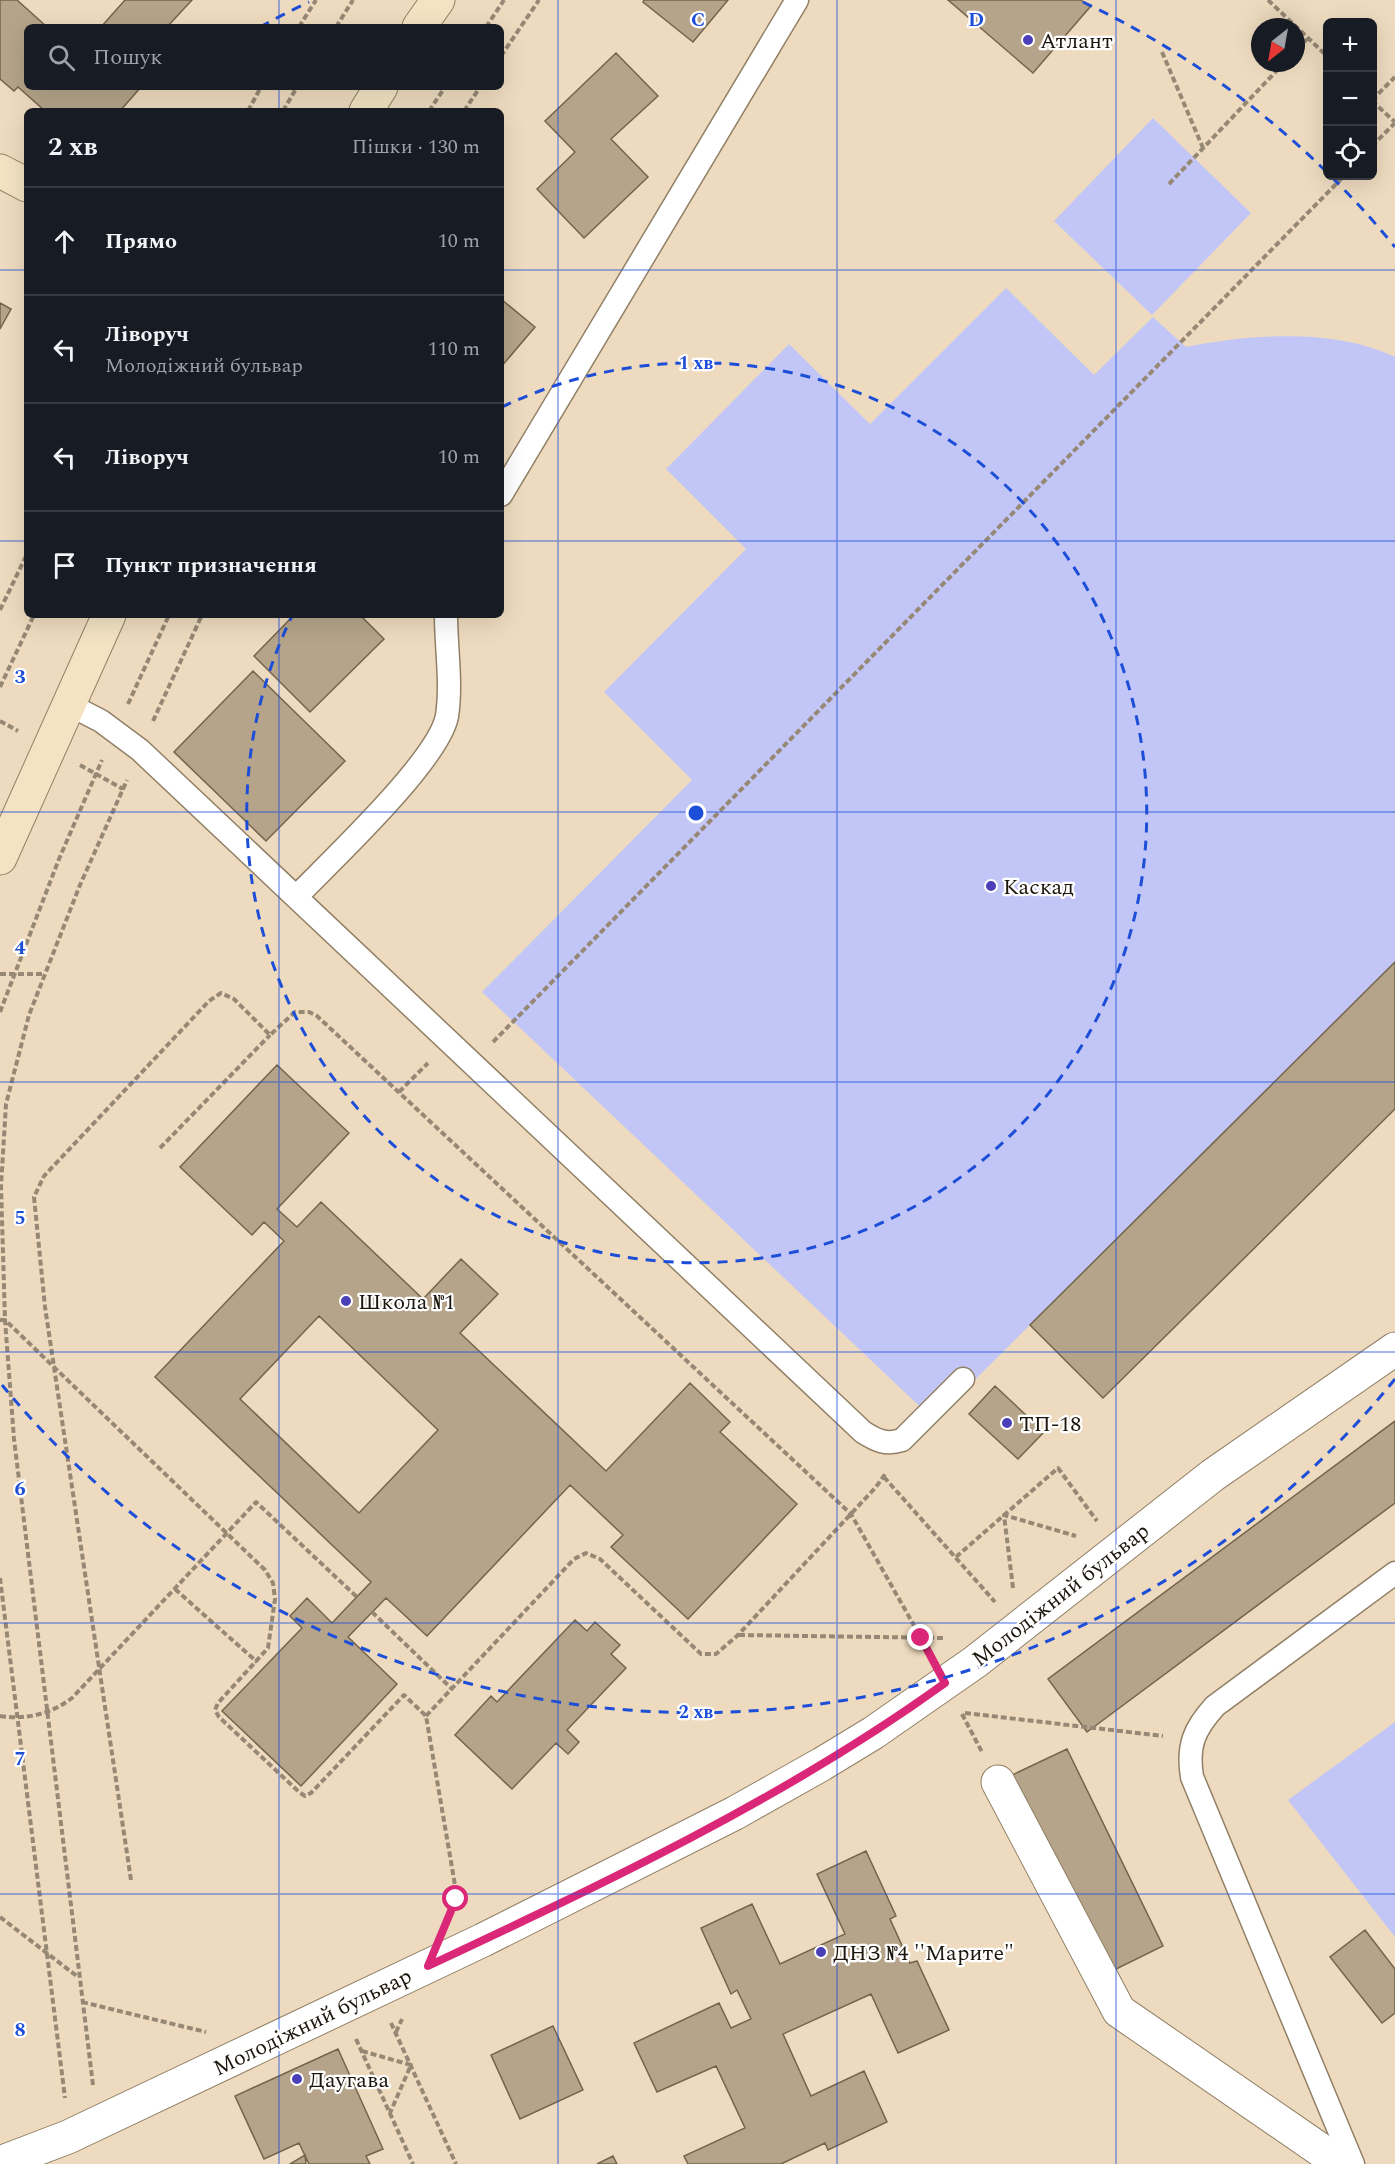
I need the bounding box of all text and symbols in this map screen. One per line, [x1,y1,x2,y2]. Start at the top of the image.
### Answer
text: C [691,5,705,35]
text: D [968,5,984,35]
north arrow [1251,18,1305,72]
map controls [1323,18,1377,180]
button: + [1323,18,1377,72]
search box [24,24,504,90]
place label: Атлант [1040,25,1113,58]
marker: Атлант [1021,33,1035,47]
icon: search [45,41,78,74]
text: Пошук [93,41,163,74]
button: − [1323,72,1377,126]
button: locate [1323,126,1377,180]
text: 2 хв [48,127,98,167]
text: Пішки · 130 m [352,132,480,162]
icon: ahead [48,225,81,258]
text: Прямо [105,225,177,258]
text: 10 m [438,226,480,256]
text: Ліворуч [105,318,189,351]
icon: left [48,333,81,366]
text: 110 m [428,334,480,364]
text: 1 хв [679,350,713,377]
text: Молодіжний бульвар [105,351,303,381]
icon: left [48,441,81,474]
text: Ліворуч [105,441,189,474]
text: 10 m [438,442,480,472]
icon: arrive [48,549,81,582]
text: Пункт призначення [105,549,317,582]
text: 3 [14,662,26,692]
centre of rings [686,803,706,823]
place label: Каскад [1003,871,1074,904]
marker: Каскад [984,879,998,893]
text: 4 [14,933,26,963]
text: 5 [14,1203,26,1233]
place label: Школа №1 [358,1286,455,1319]
marker: Школа №1 [339,1294,353,1308]
place label: ТП-18 [1019,1408,1081,1441]
marker: ТП-18 [1000,1416,1014,1430]
text: 6 [14,1474,26,1504]
street label: Молодіжний бульвар [965,1515,1157,1675]
route end [907,1624,933,1650]
text: 2 хв [679,1699,713,1726]
text: 7 [14,1744,26,1774]
route start [442,1885,468,1911]
place label: ДНЗ №4 ''Марите" [833,1937,1014,1970]
marker: ДНЗ №4 ''Марите" [814,1945,828,1959]
street label: Молодіжний бульвар [208,1960,418,2085]
text: 8 [14,2015,26,2045]
place label: Даугава [309,2064,390,2097]
marker: Даугава [290,2072,304,2086]

